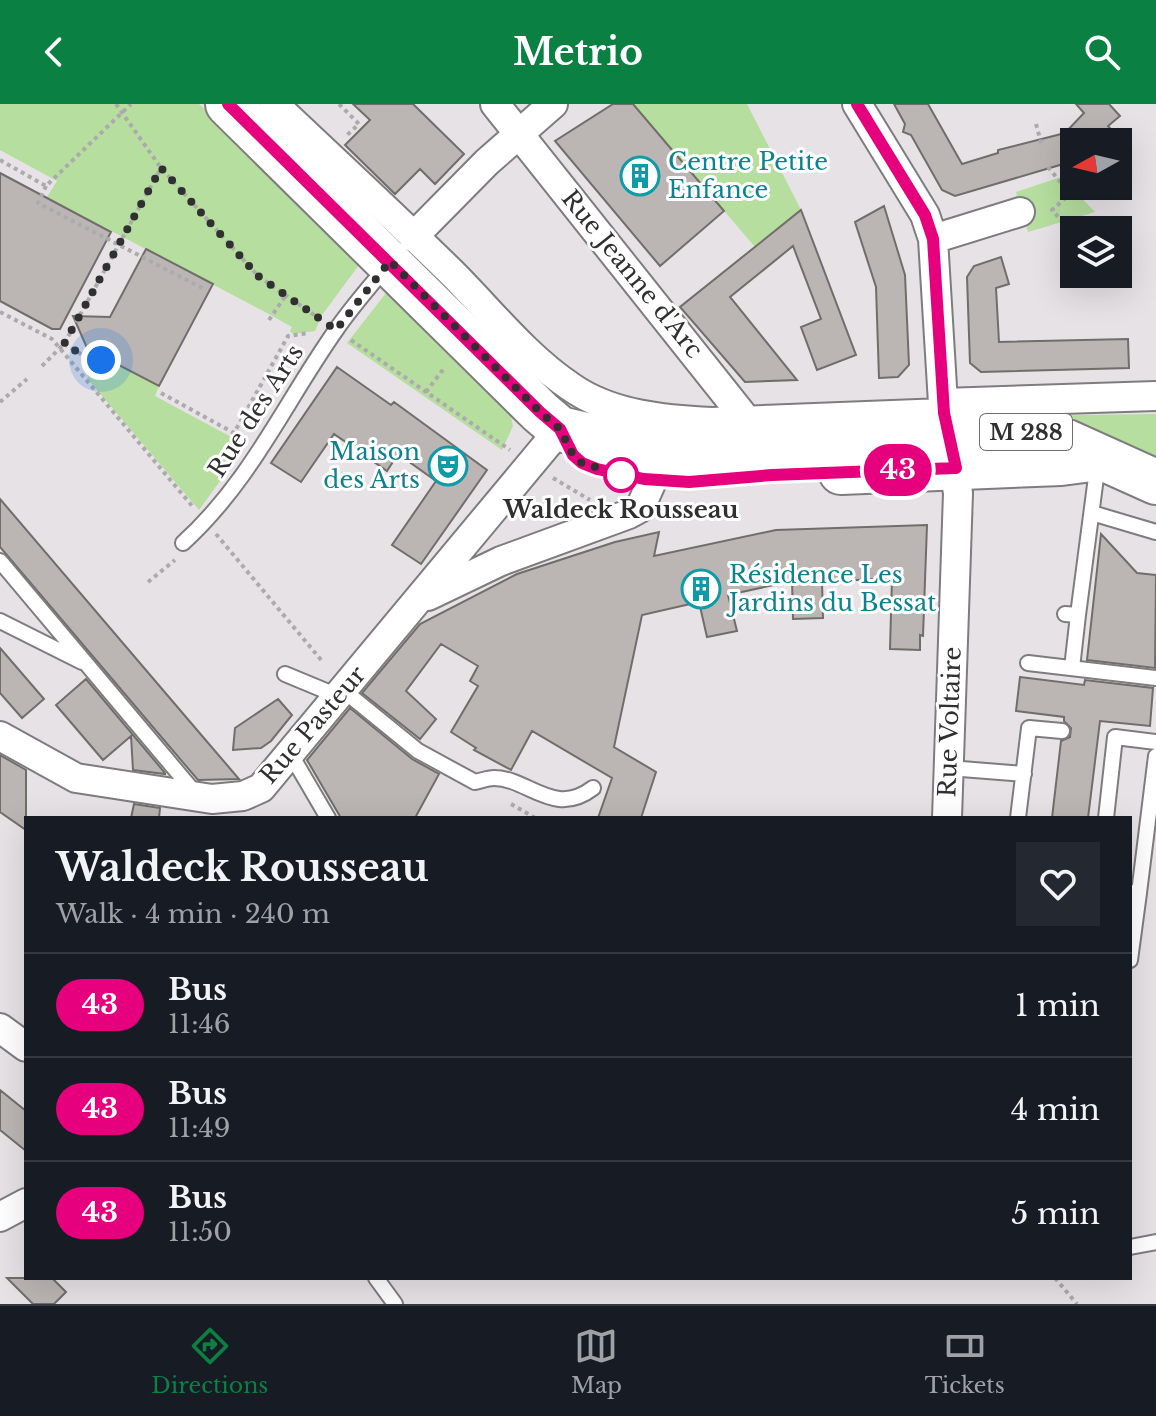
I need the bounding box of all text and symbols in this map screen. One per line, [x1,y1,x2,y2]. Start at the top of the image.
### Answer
icon: back [32,30,76,74]
text: Metrio [513,30,643,75]
icon: search [1080,30,1124,74]
north arrow [1060,128,1132,200]
map controls [1060,128,1132,288]
place label: Centre Petite Enfance [668,147,828,204]
building icon: Centre Petite Enfance [619,155,661,197]
street label: Rue Jeanne d'Arc [556,184,709,364]
button: layers [1060,216,1132,288]
street label: Rue des Arts [202,339,309,483]
your location [81,340,121,380]
road number: M 288 [980,414,1072,450]
place label: Maison des Arts [323,437,420,494]
line badge: 43 [862,444,934,496]
theatre icon: Maison des Arts [427,445,469,487]
text: 43 [880,452,916,487]
marker: Waldeck Rousseau [604,458,638,492]
place label: Waldeck Rousseau [502,495,739,524]
place label: Résidence Les Jardins du Bessat [726,560,936,617]
building icon: Résidence Les Jardins du Bessat [680,568,722,610]
street label: Rue Voltaire [932,646,967,798]
street label: Rue Pasteur [254,660,372,789]
button: heart [1016,842,1100,926]
text: Waldeck Rousseau [56,844,429,891]
text: Walk · 4 min · 240 m [56,898,330,930]
text: Bus [168,971,227,1008]
text: 43 [82,987,118,1022]
text: 1 min [1015,987,1100,1024]
text: 11:46 [168,1008,231,1040]
text: Bus [168,1075,227,1112]
text: 43 [82,1091,118,1126]
text: 4 min [1011,1091,1100,1128]
text: 11:49 [168,1112,231,1144]
text: Bus [168,1179,227,1216]
text: 43 [82,1195,118,1230]
text: 5 min [1011,1195,1100,1232]
text: 11:50 [168,1216,232,1248]
tab: Directions [151,1324,268,1399]
tab: Map [571,1324,622,1399]
tab: Tickets [925,1324,1005,1399]

